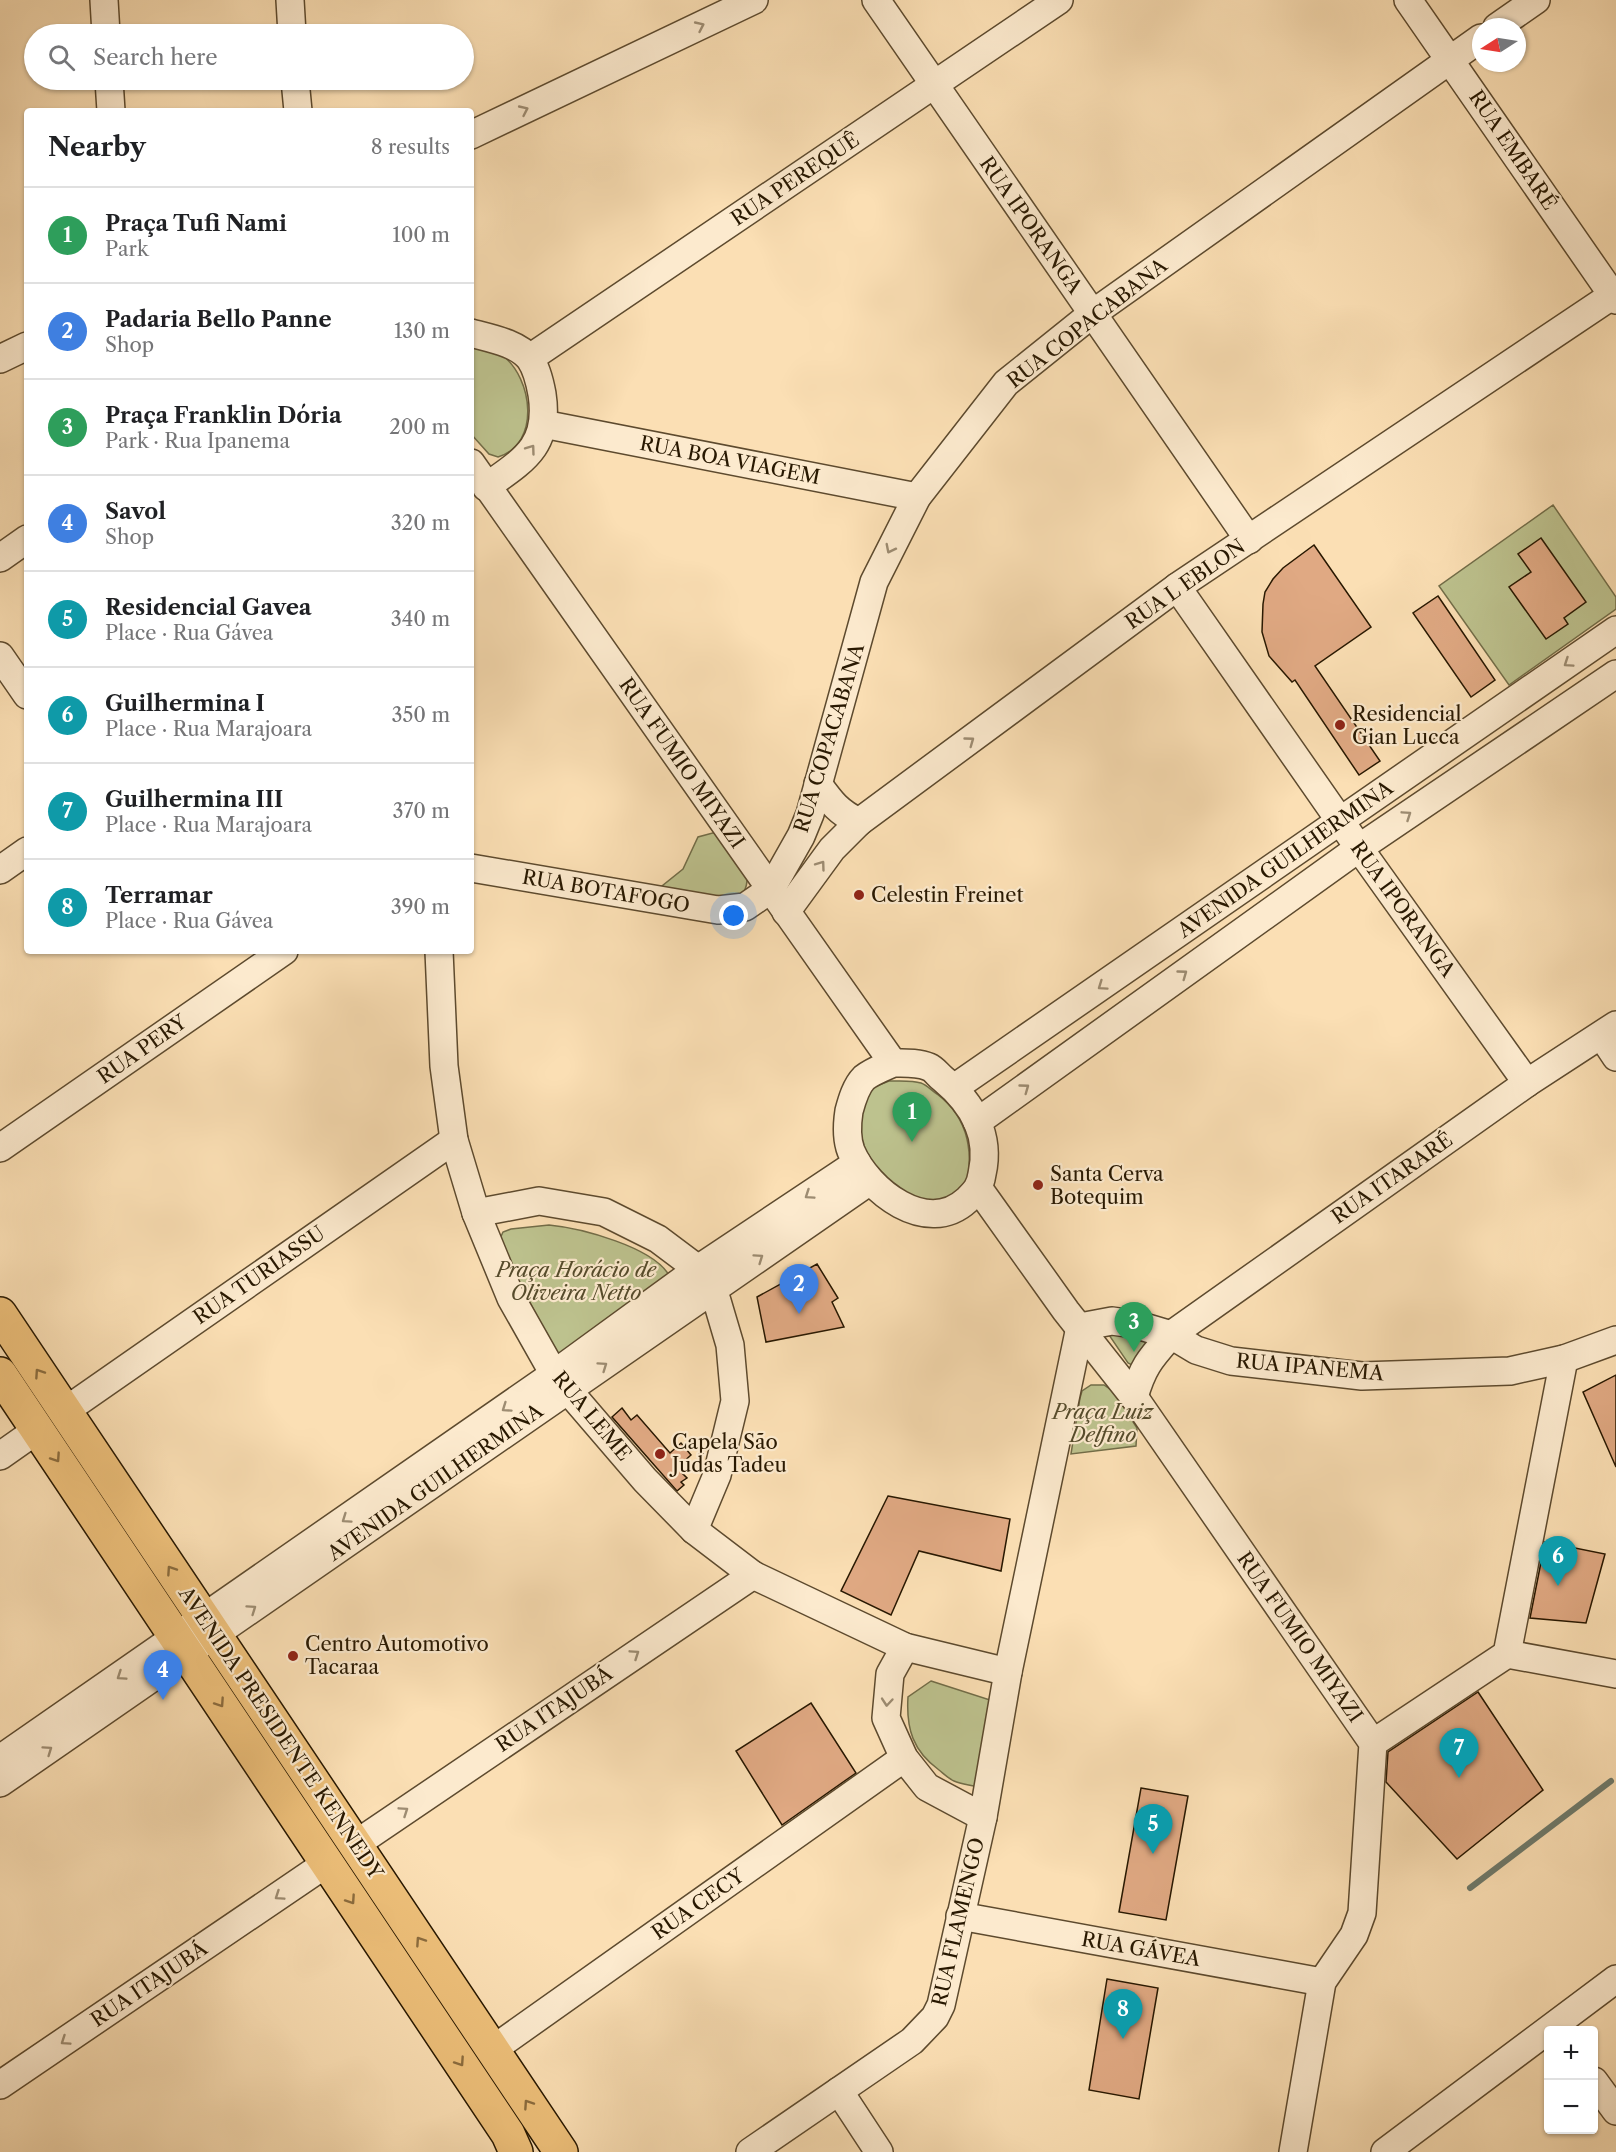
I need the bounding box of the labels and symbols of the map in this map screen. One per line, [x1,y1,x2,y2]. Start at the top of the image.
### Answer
north arrow [1472,18,1526,72]
one-way arrow [693,21,704,33]
street label: RUA EMBARÉ [1464,85,1563,214]
one-way arrow [517,105,528,117]
street label: RUA PEREQUÊ [726,126,864,231]
street label: RUA IPORANGA [975,152,1088,299]
street label: RUA COPACABANA [1002,252,1173,393]
street label: RUA BOA VIAGEM [638,431,822,489]
one-way arrow [524,445,535,456]
street label: RUA L EBLON [1121,534,1249,634]
one-way arrow [886,542,898,553]
street label: RUA COPACABANA [789,639,870,835]
one-way arrow [1563,656,1574,667]
street label: RUA FUMIO MIYAZI [614,673,750,853]
place label: Residencial Gian Lucca [1352,702,1462,749]
marker: Residencial Gian Lucca [1333,718,1347,732]
one-way arrow [963,737,974,748]
street label: AVENIDA GUILHERMINA [1172,775,1398,943]
one-way arrow [1401,811,1412,822]
street label: RUA IPORANGA [1346,836,1461,983]
one-way arrow [814,860,825,871]
street label: RUA BOTAFOGO [520,864,692,918]
place label: Celestin Freinet [871,883,1024,907]
marker: Celestin Freinet [852,888,866,902]
your location [719,901,748,930]
one-way arrow [1177,970,1188,981]
one-way arrow [1098,979,1109,990]
street label: RUA PERY [93,1009,192,1088]
one-way arrow [1018,1084,1029,1095]
pin: 1 [892,1092,932,1142]
street label: RUA ITARARÉ [1326,1127,1457,1229]
place label: Santa Cerva Botequim [1050,1162,1164,1209]
marker: Santa Cerva Botequim [1031,1178,1045,1192]
one-way arrow [805,1188,816,1199]
street label: RUA TURIASSU [189,1221,329,1329]
one-way arrow [753,1254,764,1265]
park label: Praça Horácio de Oliveira Netto [494,1258,657,1305]
pin: 2 [780,1264,818,1314]
pin: 3 [1114,1302,1154,1352]
street label: RUA IPANEMA [1235,1349,1386,1386]
one-way arrow [596,1362,607,1373]
street label: RUA LEME [548,1366,636,1466]
one-way arrow [35,1369,47,1379]
street label: AVENIDA GUILHERMINA [322,1398,548,1566]
park label: Praça Luiz Delfino [1051,1400,1155,1447]
one-way arrow [502,1401,513,1412]
place label: Capela São Judas Tadeu [669,1430,787,1477]
marker: Capela São Judas Tadeu [653,1447,667,1461]
one-way arrow [49,1451,60,1462]
one-way arrow [342,1512,353,1523]
pin: 6 [1538,1536,1578,1586]
street label: RUA FUMIO MIYAZI [1232,1547,1368,1727]
one-way arrow [167,1565,178,1576]
street label: AVENIDA PRESIDENTE KENNEDY [173,1581,389,1884]
one-way arrow [246,1605,257,1616]
place label: Centro Automotivo Tacaraa [305,1632,489,1679]
marker: Centro Automotivo Tacaraa [286,1649,300,1663]
pin: 4 [144,1650,182,1700]
one-way arrow [629,1650,639,1662]
street label: RUA ITAJUBÁ [491,1660,618,1757]
one-way arrow [117,1669,128,1680]
one-way arrow [212,1696,223,1707]
one-way arrow [881,1697,894,1706]
pin: 7 [1440,1728,1478,1778]
one-way arrow [41,1746,52,1757]
pin: 5 [1134,1804,1172,1854]
one-way arrow [397,1807,408,1818]
street label: RUA FLAMENGO [927,1835,989,2009]
street label: RUA CECY [647,1863,750,1945]
one-way arrow [274,1889,285,1900]
one-way arrow [344,1893,355,1904]
street label: RUA GÁVEA [1080,1926,1204,1971]
street label: RUA ITAJUBÁ [86,1935,213,2032]
one-way arrow [416,1937,427,1948]
pin: 8 [1104,1990,1142,2039]
one-way arrow [61,2034,72,2045]
one-way arrow [452,2055,463,2066]
one-way arrow [524,2099,535,2110]

